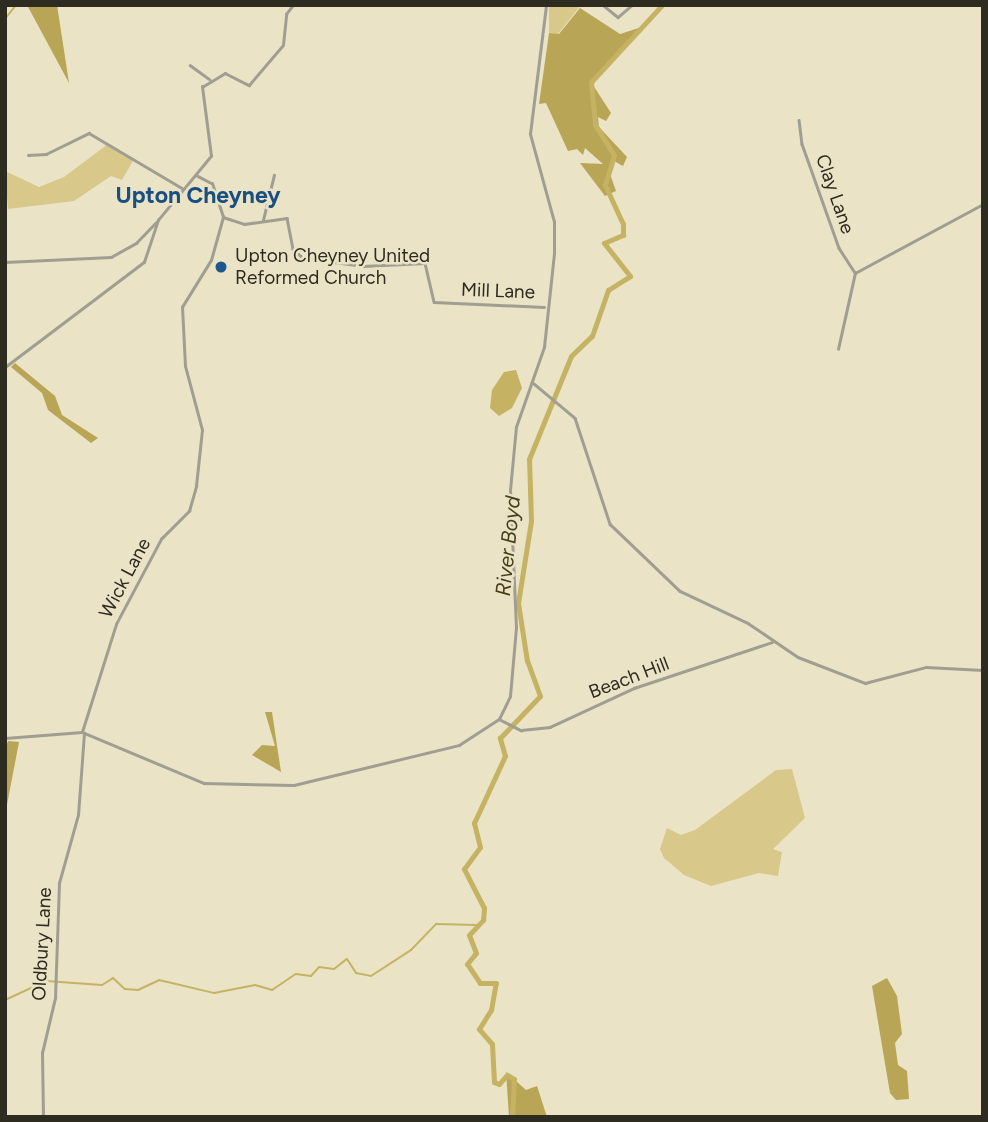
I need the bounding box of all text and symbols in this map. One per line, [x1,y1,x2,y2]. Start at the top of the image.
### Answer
street label: Clay Lane [811,151,859,237]
district label: Upton Cheyney [116,181,280,209]
place label: Upton Cheyney United Reformed Church [235,245,430,289]
marker: Upton Cheyney United Reformed Church [213,259,229,275]
street label: Mill Lane [461,278,535,304]
water label: River Boyd [490,495,526,597]
street label: Wick Lane [94,534,156,622]
street label: Beach Hill [586,652,672,704]
street label: Oldbury Lane [28,887,56,1001]

